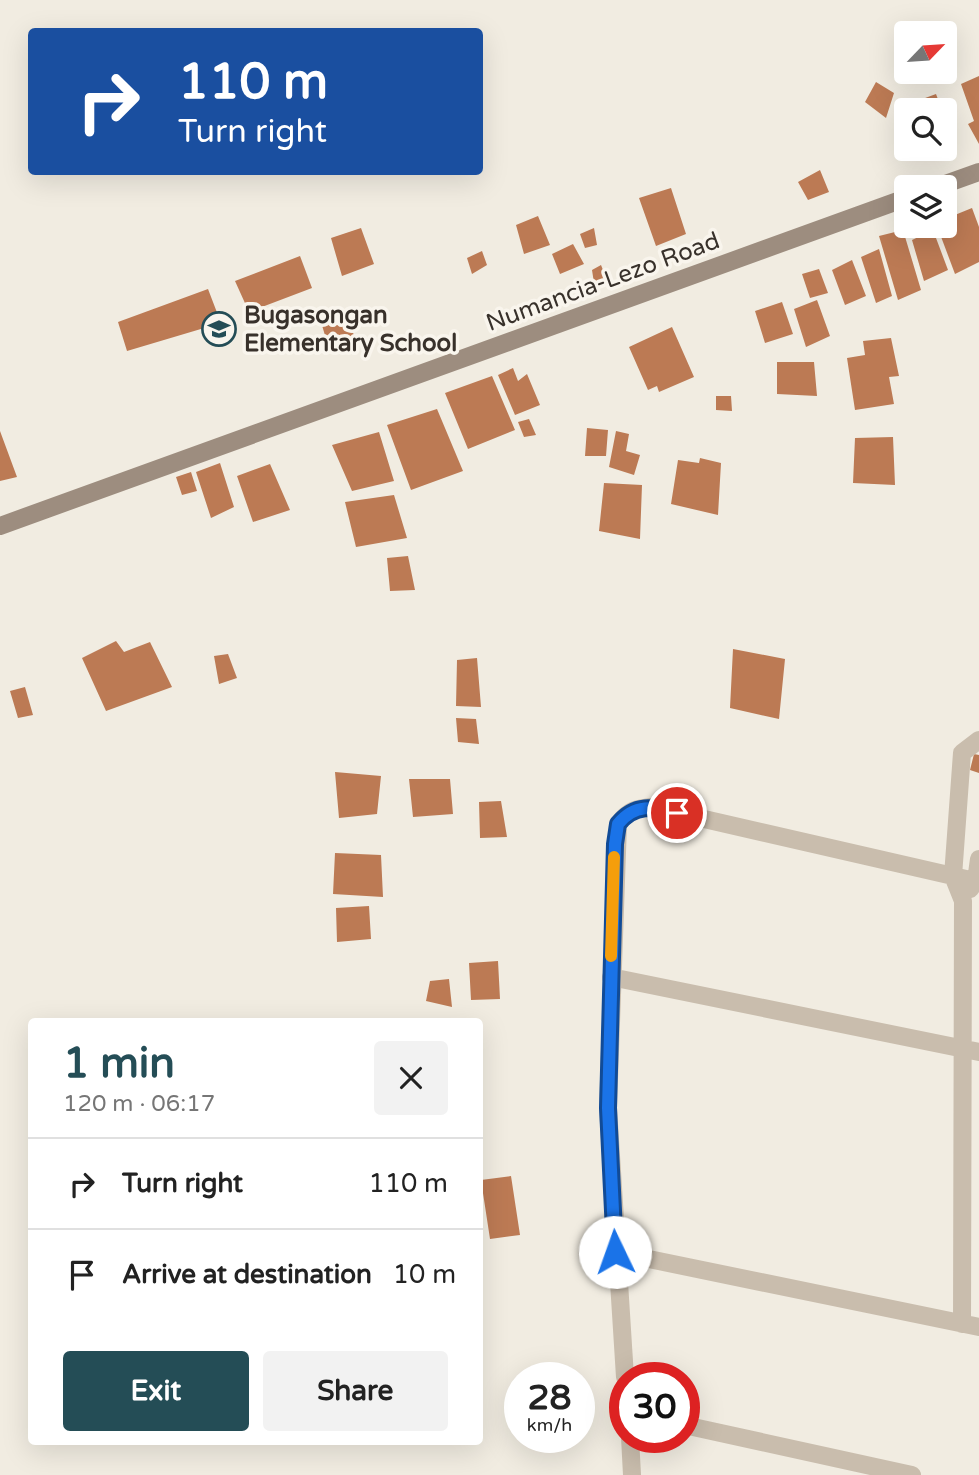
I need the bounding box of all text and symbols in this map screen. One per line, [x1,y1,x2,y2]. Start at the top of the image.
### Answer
north arrow [894,21,957,84]
map controls [894,21,957,238]
text: 110 m [178,53,328,112]
icon: right [63,56,154,147]
button: search [894,98,957,161]
text: Turn right [178,113,327,151]
button: layers [894,175,957,238]
street label: Numancia-Lezo Road [482,226,724,338]
place label: Bugasongan Elementary School [244,301,457,358]
school or university icon: Bugasongan Elementary School [200,310,238,348]
pin [647,783,707,843]
icon: arrive [658,794,696,832]
text: 1 min [63,1038,175,1089]
button: close [374,1041,448,1115]
text: 120 m · 06:17 [63,1090,215,1118]
icon: right [63,1165,101,1203]
text: Turn right [122,1168,243,1199]
text: 110 m [368,1168,448,1199]
position arrow [578,1215,652,1289]
icon: arrive [63,1256,101,1294]
text: Arrive at destination [122,1259,372,1290]
text: 10 m [393,1259,456,1290]
button: Exit [63,1351,249,1431]
button: Share [263,1351,448,1431]
speed limit sign: 30 [609,1362,700,1453]
text: 28 [528,1377,571,1419]
text: km/h [527,1414,572,1436]

